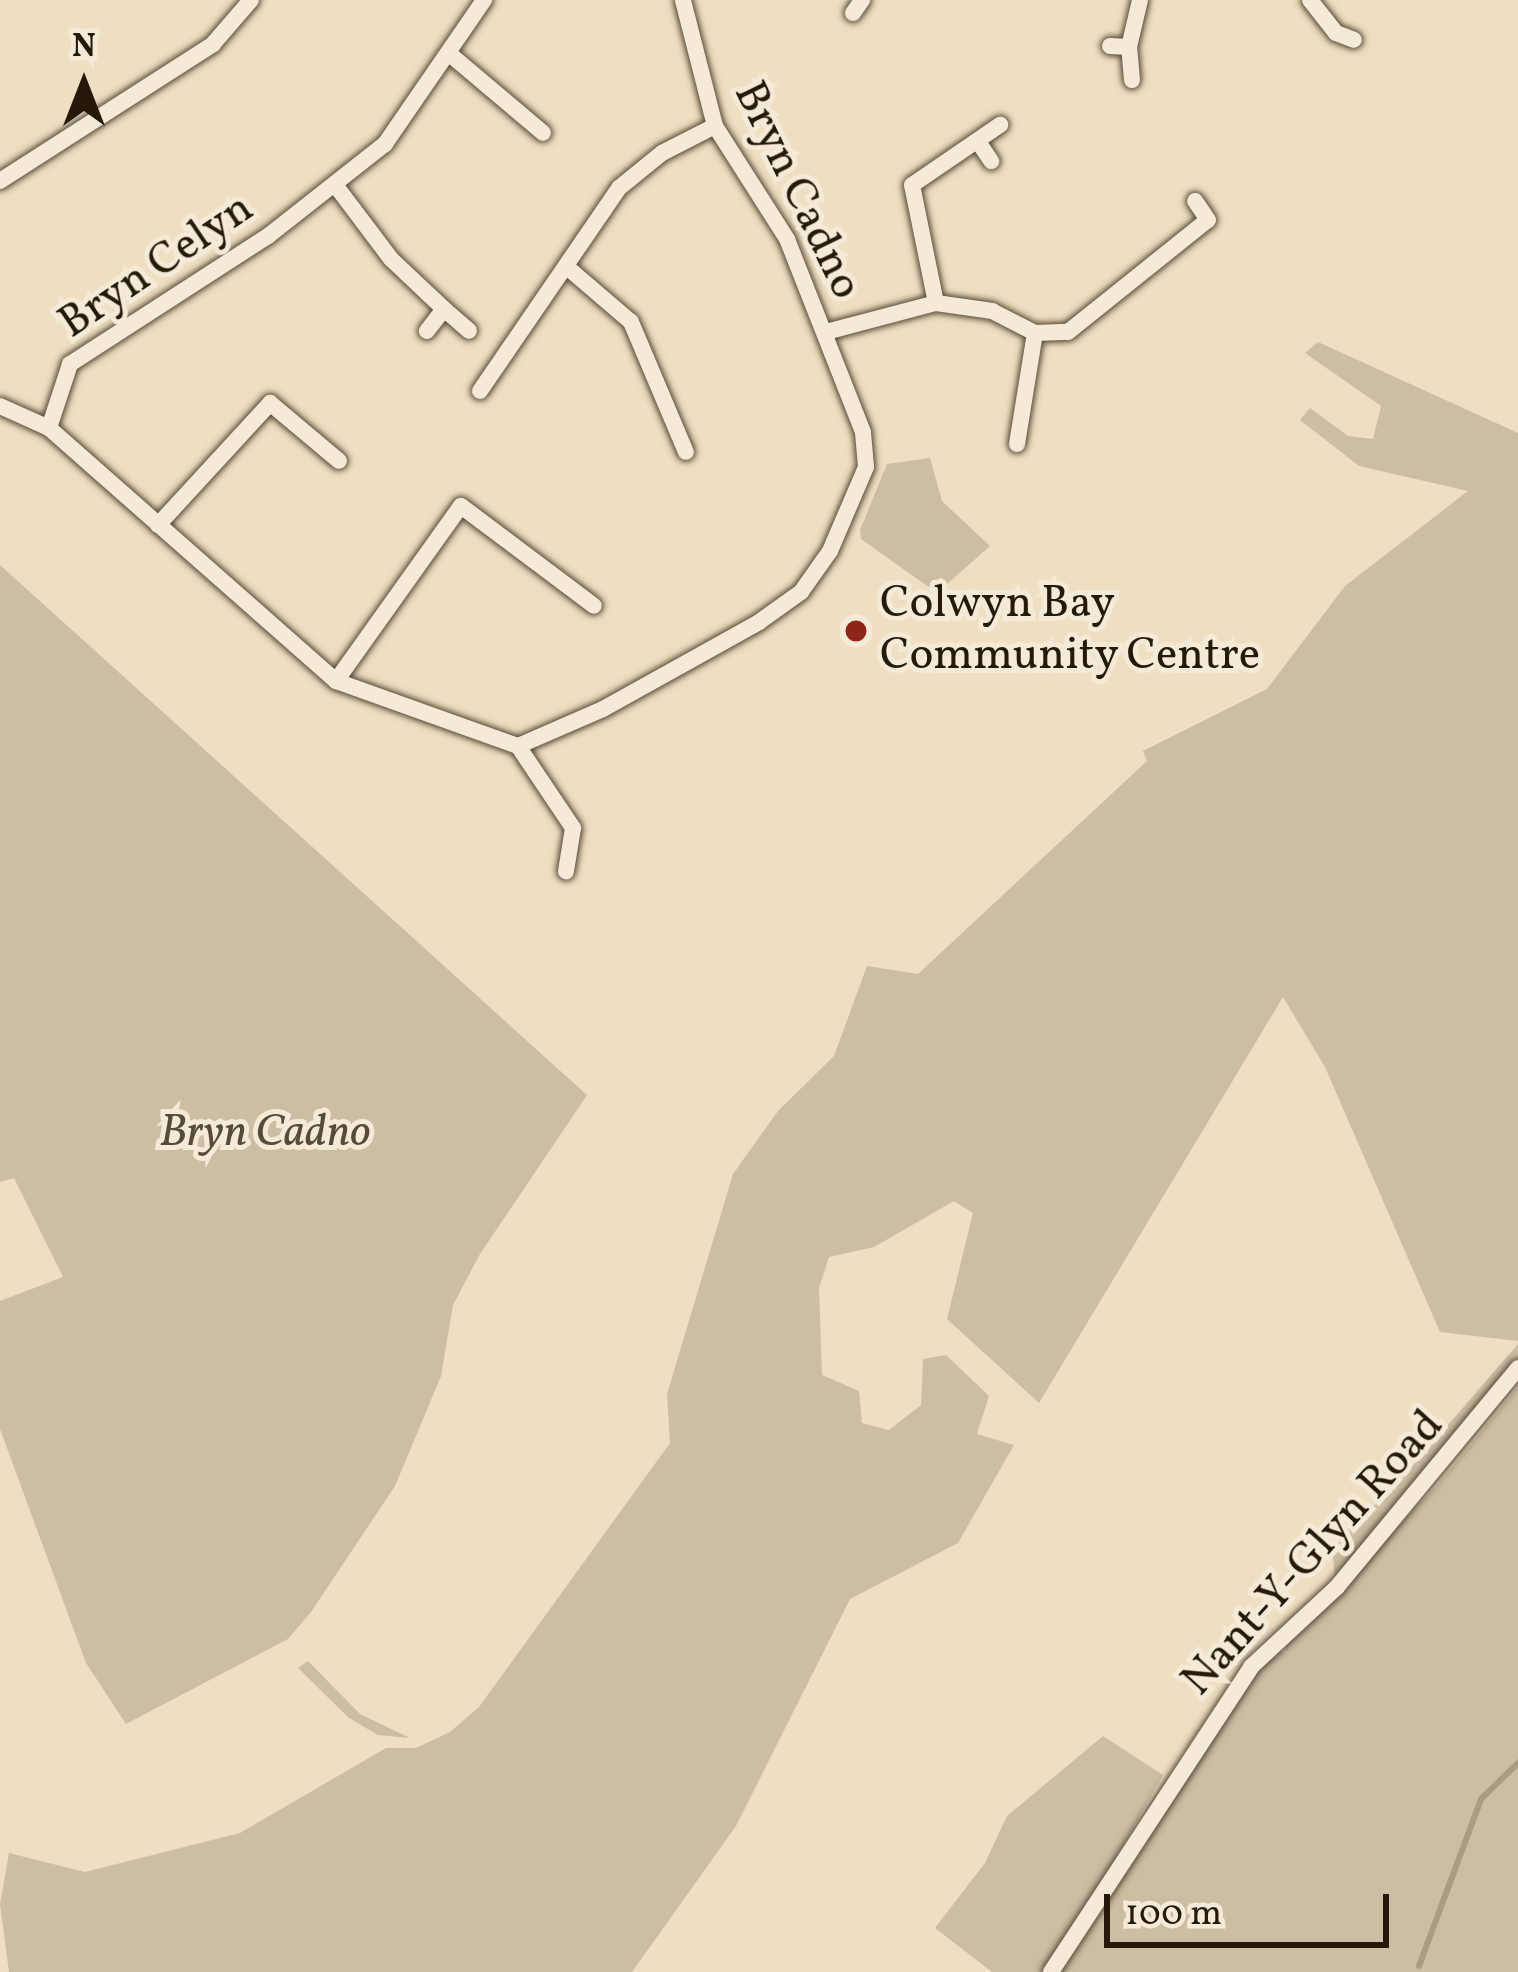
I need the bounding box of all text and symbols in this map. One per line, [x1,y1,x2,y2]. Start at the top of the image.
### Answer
north arrow [24,24,144,144]
text: N [72,25,96,71]
street label: Bryn Cadno [720,74,872,308]
street label: Bryn Celyn [50,182,264,352]
place label: Colwyn Bay Community Centre [880,578,1261,684]
marker: Colwyn Bay Community Centre [843,618,869,644]
park label: Bryn Cadno [159,1107,371,1161]
street label: Nant-Y-Glyn Road [1172,1400,1456,1708]
scale bar [1110,1870,1395,1944]
text: 100 m [1125,1890,1222,1940]

